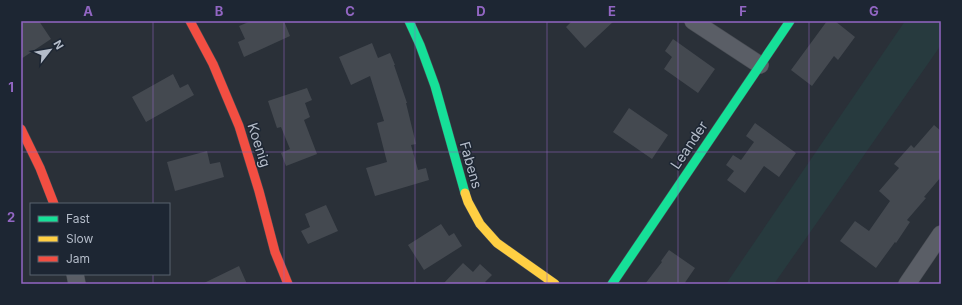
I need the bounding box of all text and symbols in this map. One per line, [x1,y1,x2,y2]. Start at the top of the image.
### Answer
text: A [83,3,93,19]
text: B [215,3,224,19]
text: C [345,3,355,19]
text: D [476,3,486,19]
text: E [608,3,616,19]
text: F [739,3,747,19]
text: G [869,3,879,19]
north arrow [30,30,70,70]
text: N [50,38,67,52]
text: 1 [8,79,14,95]
street label: Leander [666,117,711,172]
street label: Koenig [244,121,275,169]
street label: Fabens [457,139,486,190]
legend [30,203,170,275]
text: 2 [7,209,15,225]
text: Fast [66,211,90,226]
text: Slow [66,231,94,246]
text: Jam [66,251,90,266]

